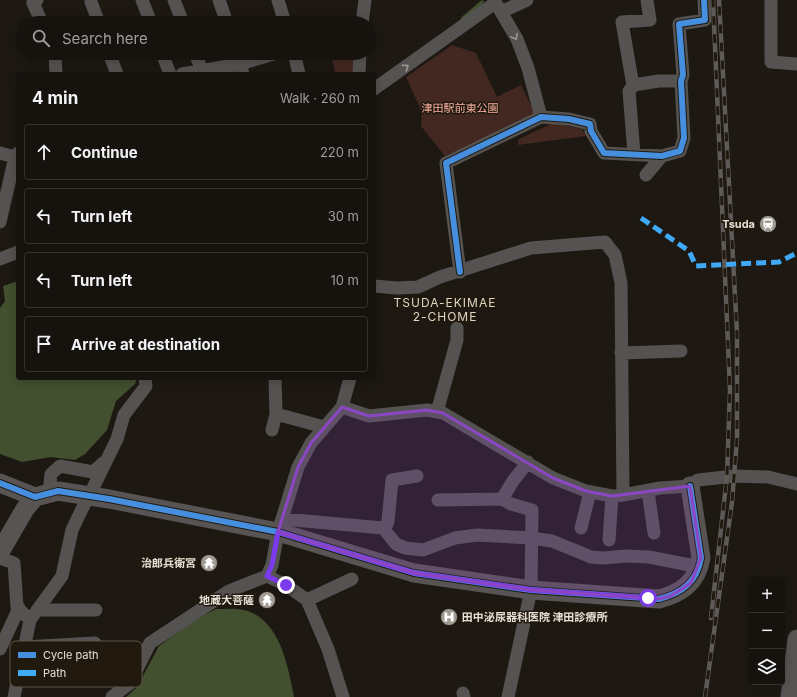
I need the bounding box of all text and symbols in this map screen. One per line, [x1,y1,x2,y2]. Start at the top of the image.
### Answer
search box [16,16,376,60]
icon: search [30,27,52,49]
text: Search here [62,29,148,48]
one-way arrow [511,33,518,40]
one-way arrow [402,65,409,72]
text: 4 min [32,88,78,108]
text: Walk · 260 m [280,90,360,106]
park label: 津田駅前東公園 [422,101,499,115]
icon: ahead [33,141,55,163]
text: Continue [71,143,138,162]
text: 220 m [320,144,359,160]
icon: left [33,205,55,227]
text: Turn left [71,207,132,226]
text: 30 m [328,208,359,224]
station icon: Tsuda [758,214,778,234]
place label: Tsuda [722,217,755,231]
icon: left [33,269,55,291]
text: Turn left [71,271,132,290]
text: 10 m [330,272,359,288]
district label: TSUDA-EKIMAE 2-CHOME [394,295,496,324]
icon: arrive [33,333,55,355]
text: Arrive at destination [71,335,220,354]
temple icon: 治郎兵衛宮 [199,553,219,573]
place label: 治郎兵衛宮 [141,556,196,570]
route end [277,576,295,594]
map controls [749,577,785,685]
button: + [749,577,785,613]
route start [639,589,657,607]
temple icon: 地蔵大菩薩 [257,590,277,610]
place label: 地蔵大菩薩 [199,593,254,607]
hospital icon: 田中泌尿器科医院 津田診療所 [439,607,459,627]
place label: 田中泌尿器科医院 津田診療所 [462,610,608,624]
button: − [749,613,785,649]
legend [10,641,142,687]
text: Cycle path [43,648,99,662]
button: layers [749,649,785,685]
text: Path [43,666,66,680]

